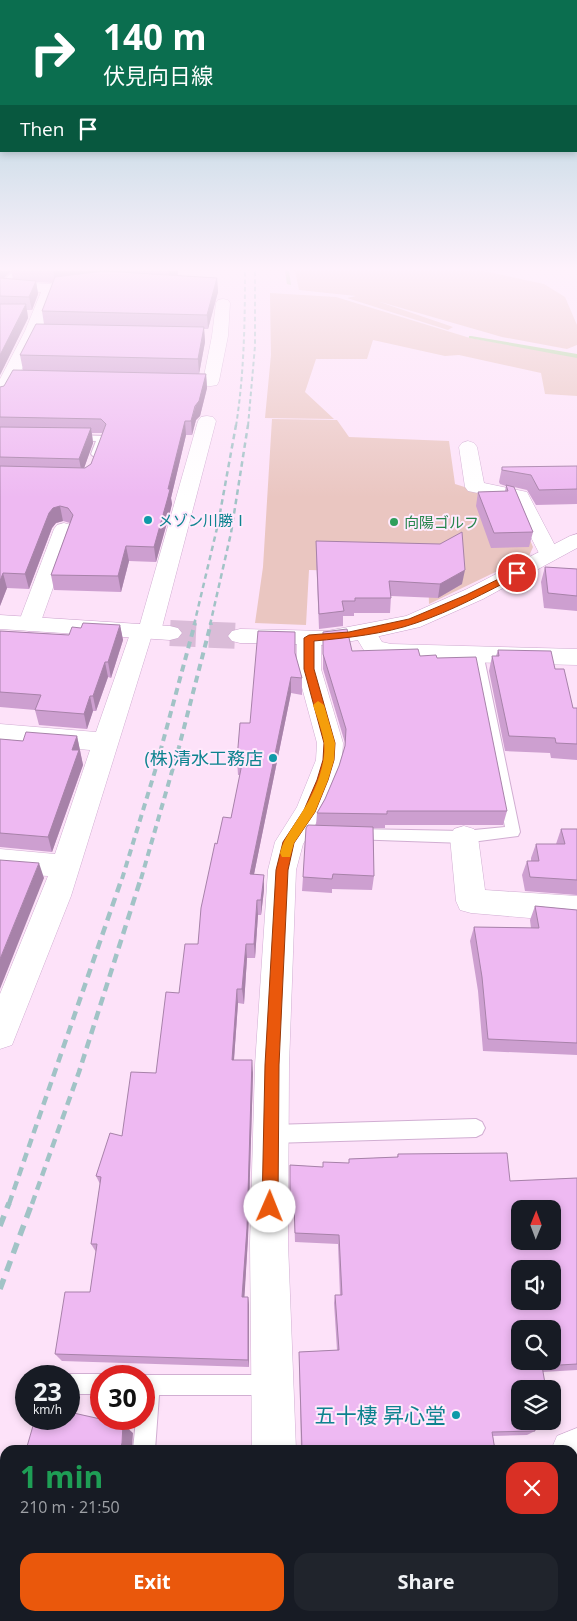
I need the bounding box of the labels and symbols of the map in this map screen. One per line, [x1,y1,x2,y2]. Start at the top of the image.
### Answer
place label: メゾン川勝Ⅰ [158,510,248,530]
place label: 向陽ゴルフ [404,512,479,532]
marker: メゾン川勝Ⅰ [142,514,154,526]
marker: 向陽ゴルフ [388,516,400,528]
pin [496,552,538,594]
place label: (株)清水工務店 [144,746,263,770]
marker: (株)清水工務店 [267,752,279,764]
position arrow [243,1180,295,1232]
north arrow [511,1200,561,1250]
speed limit sign: 30 [90,1365,155,1430]
place label: 五十棲 昇心堂 [315,1401,446,1429]
marker: 五十棲 昇心堂 [450,1409,462,1421]

